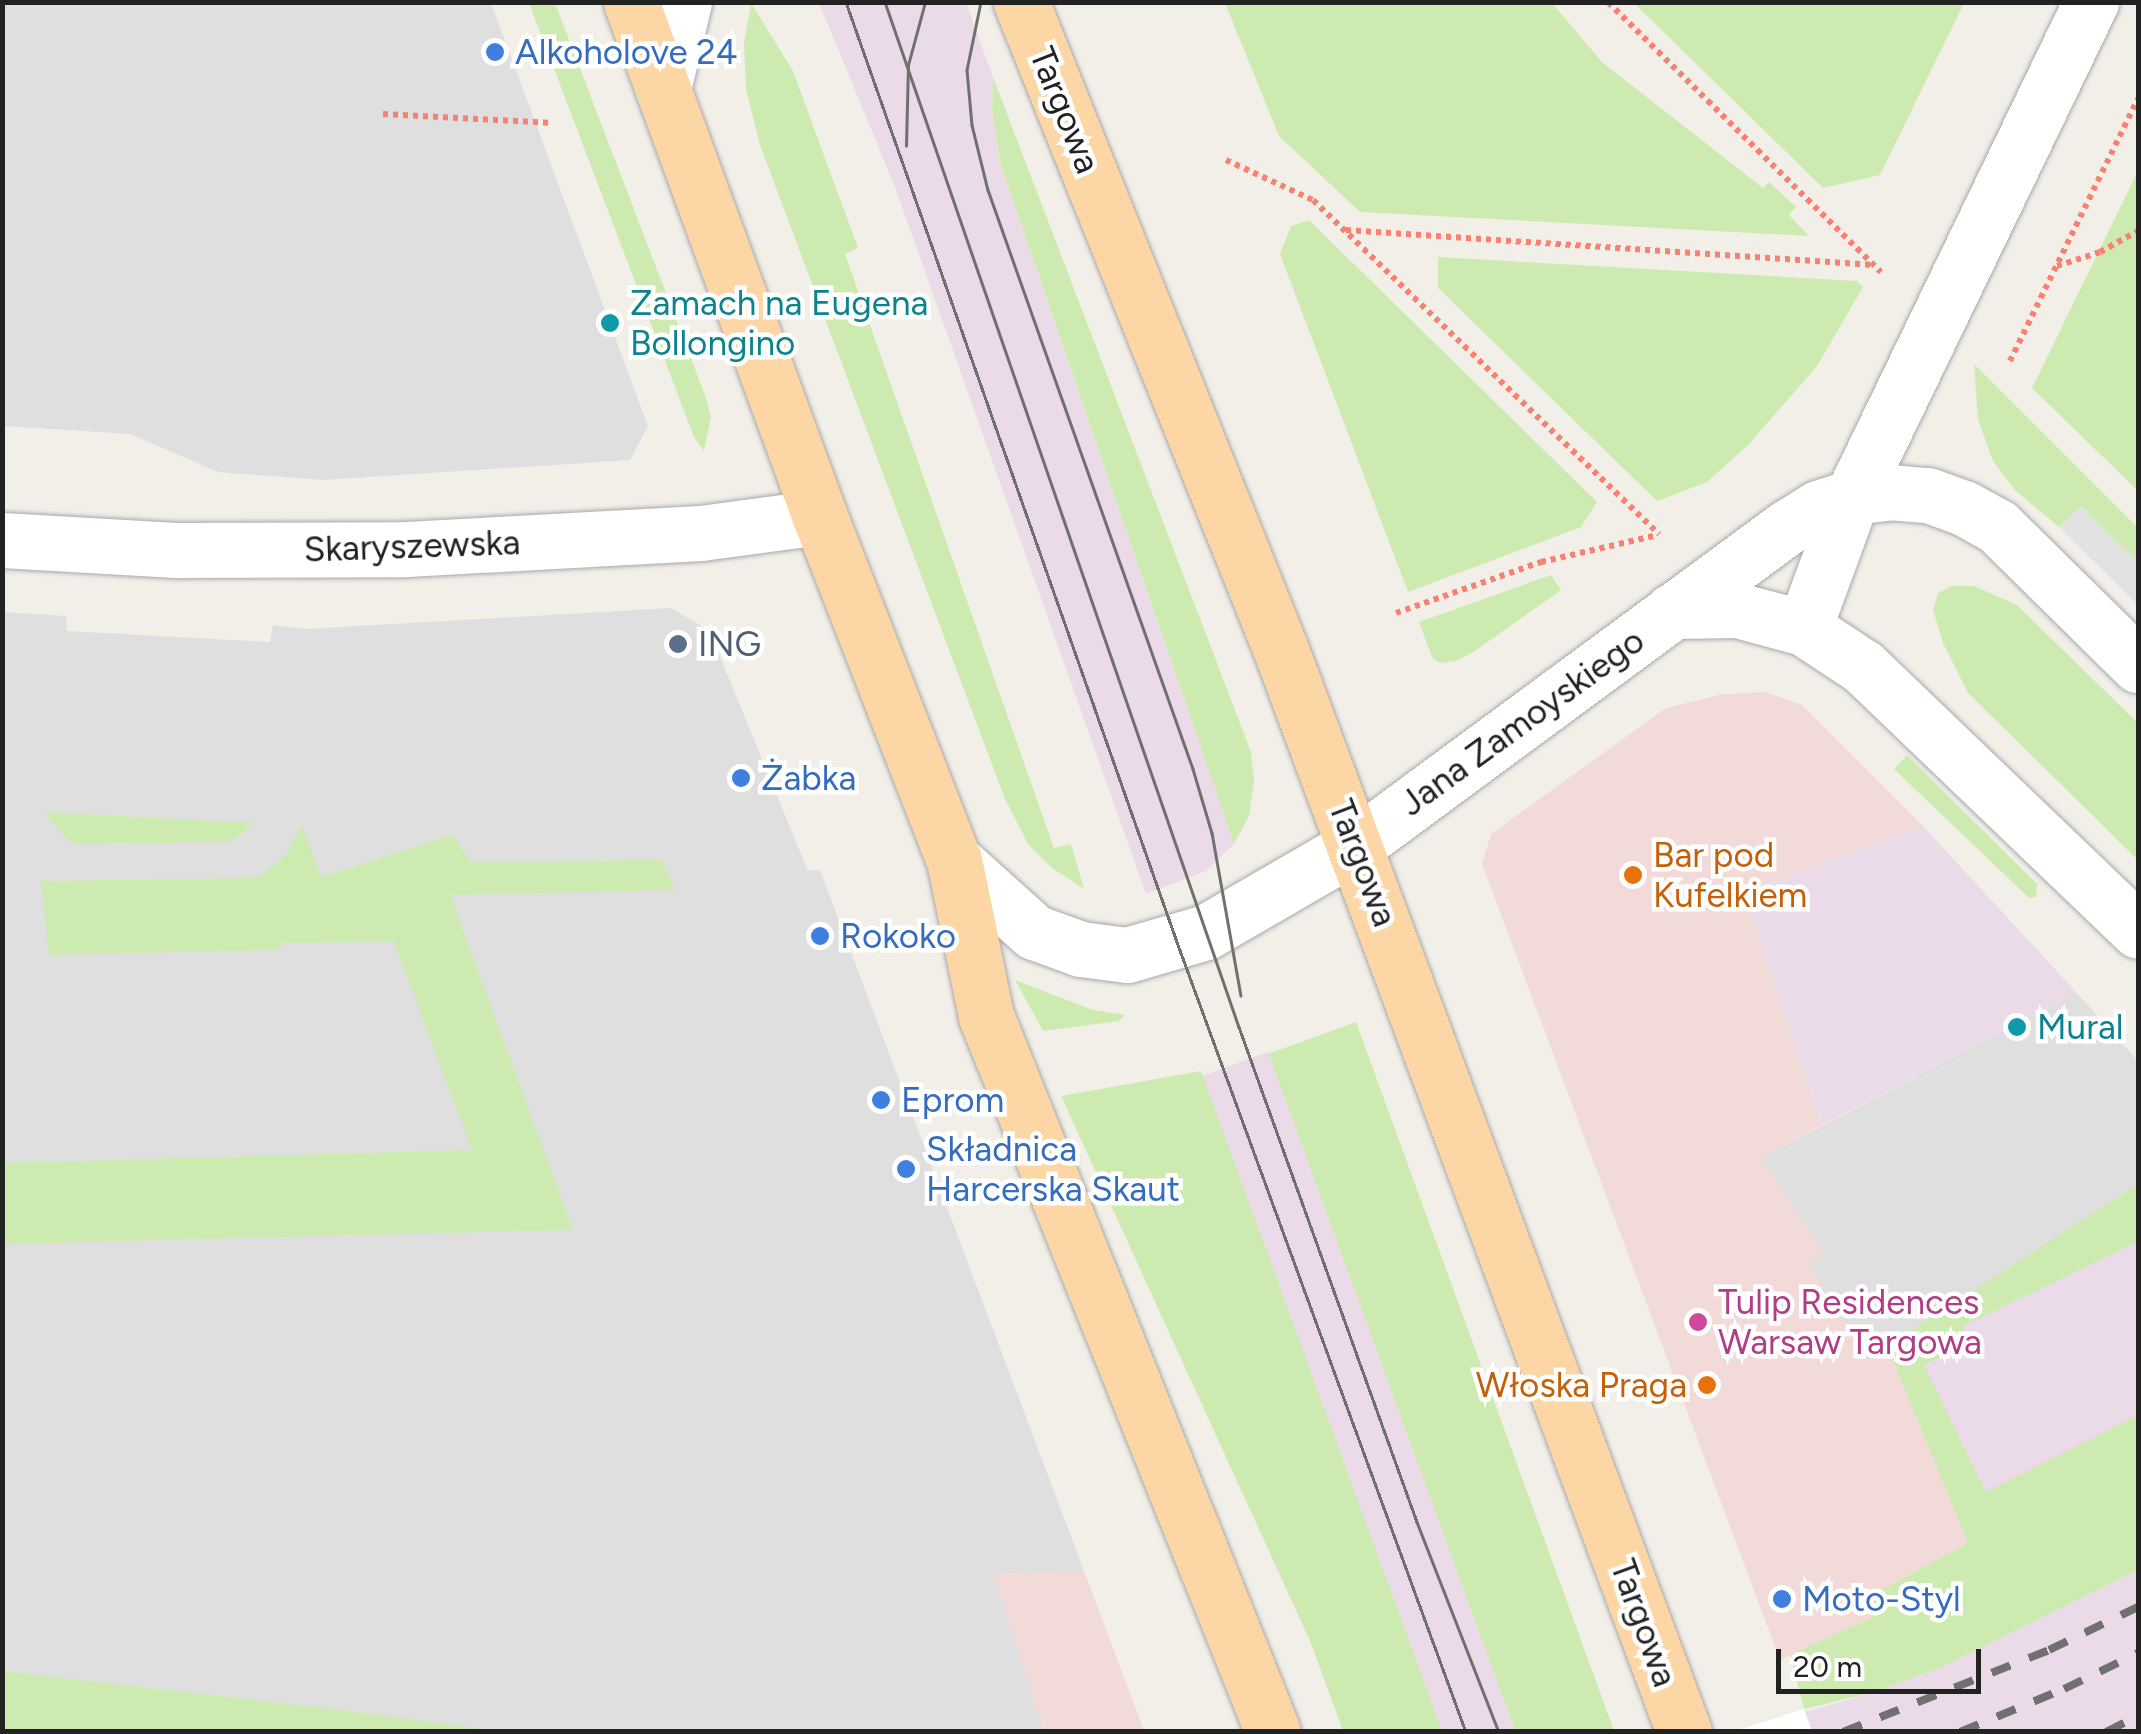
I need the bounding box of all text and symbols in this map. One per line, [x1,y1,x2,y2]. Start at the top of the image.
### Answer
place label: Alkoholove 24 [515,31,738,73]
marker: Alkoholove 24 [484,41,506,63]
street label: Targowa [1021,41,1109,179]
place label: Zamach na Eugena Bollongino [630,282,928,364]
marker: Zamach na Eugena Bollongino [599,312,621,334]
street label: Skaryszewska [303,521,521,571]
street label: Jana Zamoyskiego [1392,619,1652,825]
place label: ING [698,623,761,665]
marker: ING [667,633,689,655]
place label: Żabka [761,757,856,799]
marker: Żabka [730,767,752,789]
street label: Targowa [1320,794,1406,932]
place label: Bar pod Kufelkiem [1653,834,1807,916]
marker: Bar pod Kufelkiem [1622,864,1644,886]
place label: Rokoko [840,915,956,957]
marker: Rokoko [809,925,831,947]
place label: Mural [2037,1006,2124,1048]
marker: Mural [2006,1016,2028,1038]
place label: Eprom [901,1079,1004,1121]
marker: Eprom [870,1089,892,1111]
place label: Składnica Harcerska Skaut [926,1128,1180,1210]
marker: Składnica Harcerska Skaut [895,1158,917,1180]
place label: Tulip Residences Warsaw Targowa [1718,1281,1982,1363]
marker: Tulip Residences Warsaw Targowa [1687,1311,1709,1333]
place label: Włoska Praga [1476,1364,1687,1406]
marker: Włoska Praga [1696,1374,1718,1396]
street label: Targowa [1602,1554,1686,1692]
place label: Moto-Styl [1802,1578,1961,1620]
marker: Moto-Styl [1771,1588,1793,1610]
scale bar [1781,1629,1986,1691]
text: 20 m [1793,1648,1862,1685]

